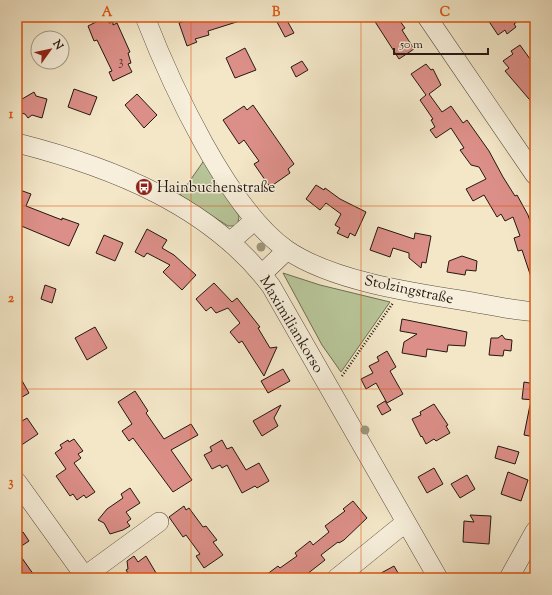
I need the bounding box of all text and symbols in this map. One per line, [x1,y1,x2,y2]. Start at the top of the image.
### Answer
text: A [102,4,113,22]
text: B [272,4,281,22]
text: C [440,4,450,22]
north arrow [30,30,70,70]
scale bar [394,30,488,56]
text: N [48,36,67,53]
text: 50 m [399,36,423,54]
house number: 3 [118,53,124,71]
text: 1 [9,106,14,124]
bus stop icon: Hainbuchenstraße [134,177,154,197]
place label: Hainbuchenstraße [157,178,275,199]
street label: Stolzingstraße [362,271,455,310]
street label: Maximiliankorso [253,272,328,377]
text: 2 [8,290,15,308]
text: 3 [8,474,14,492]

